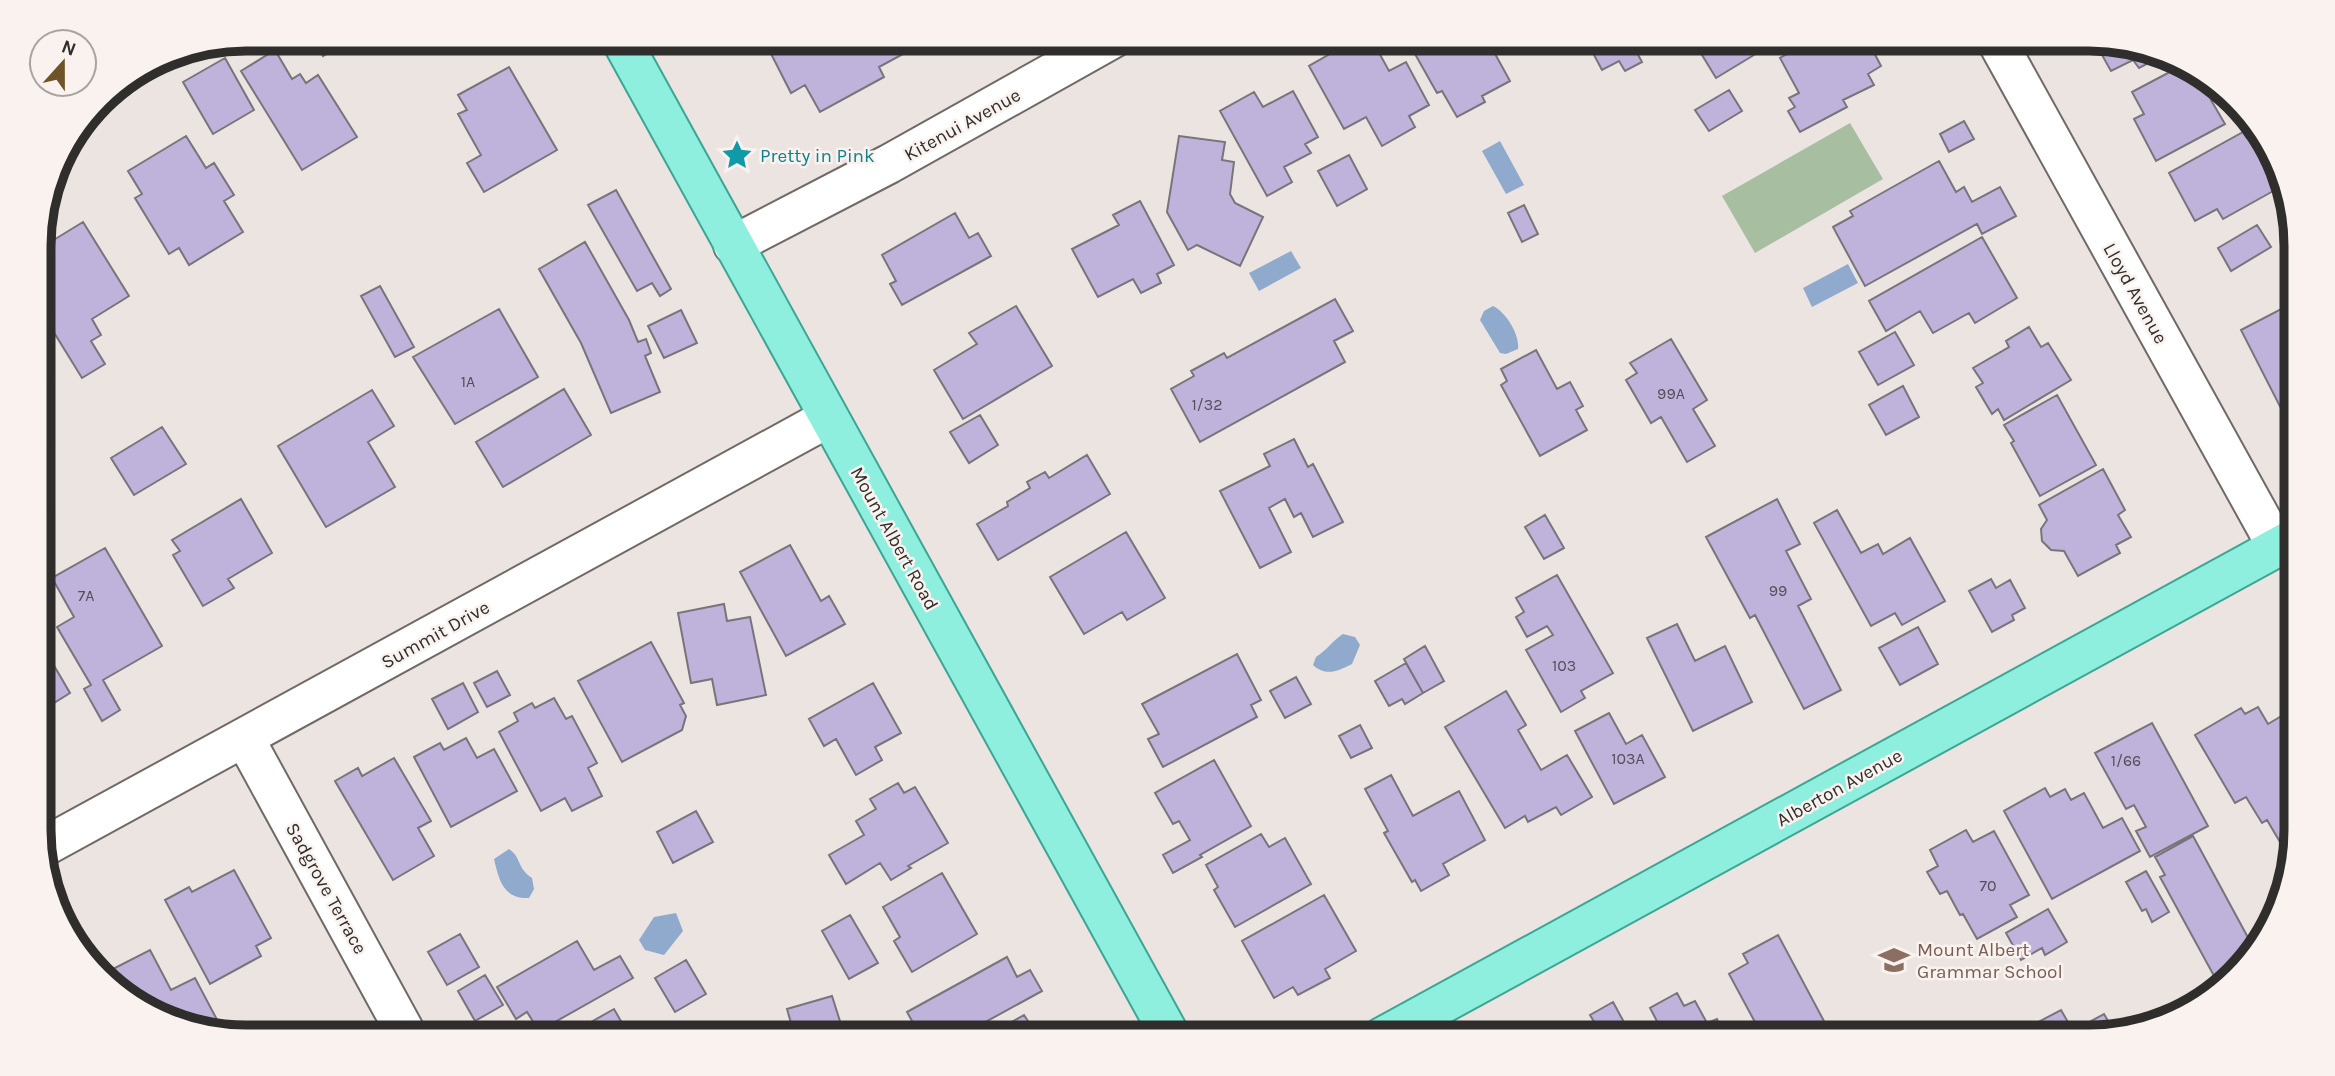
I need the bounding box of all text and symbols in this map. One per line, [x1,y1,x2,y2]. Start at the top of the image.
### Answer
north arrow [28,28,98,98]
text: N [58,35,79,61]
street label: Kitenui Avenue [900,84,1025,166]
place icon: Pretty in Pink [720,138,754,172]
place label: Pretty in Pink [760,145,875,167]
street label: Lloyd Avenue [2098,239,2172,348]
house number: 1A [461,372,475,391]
house number: 99A [1657,384,1685,403]
house number: 1/32 [1192,395,1222,414]
street label: Mount Albert Road [846,463,943,614]
house number: 99 [1769,581,1787,600]
house number: 7A [78,586,94,605]
street label: Summit Drive [378,596,493,674]
house number: 103 [1552,656,1576,675]
street label: Alberton Avenue [1773,744,1906,831]
house number: 103A [1611,749,1645,768]
house number: 1/66 [2111,751,2141,770]
street label: Sadgrove Terrace [281,819,371,958]
house number: 70 [1979,876,1997,895]
place label: Mount Albert Grammar School [1917,939,2063,983]
school or university icon: Mount Albert Grammar School [1877,943,1911,977]

